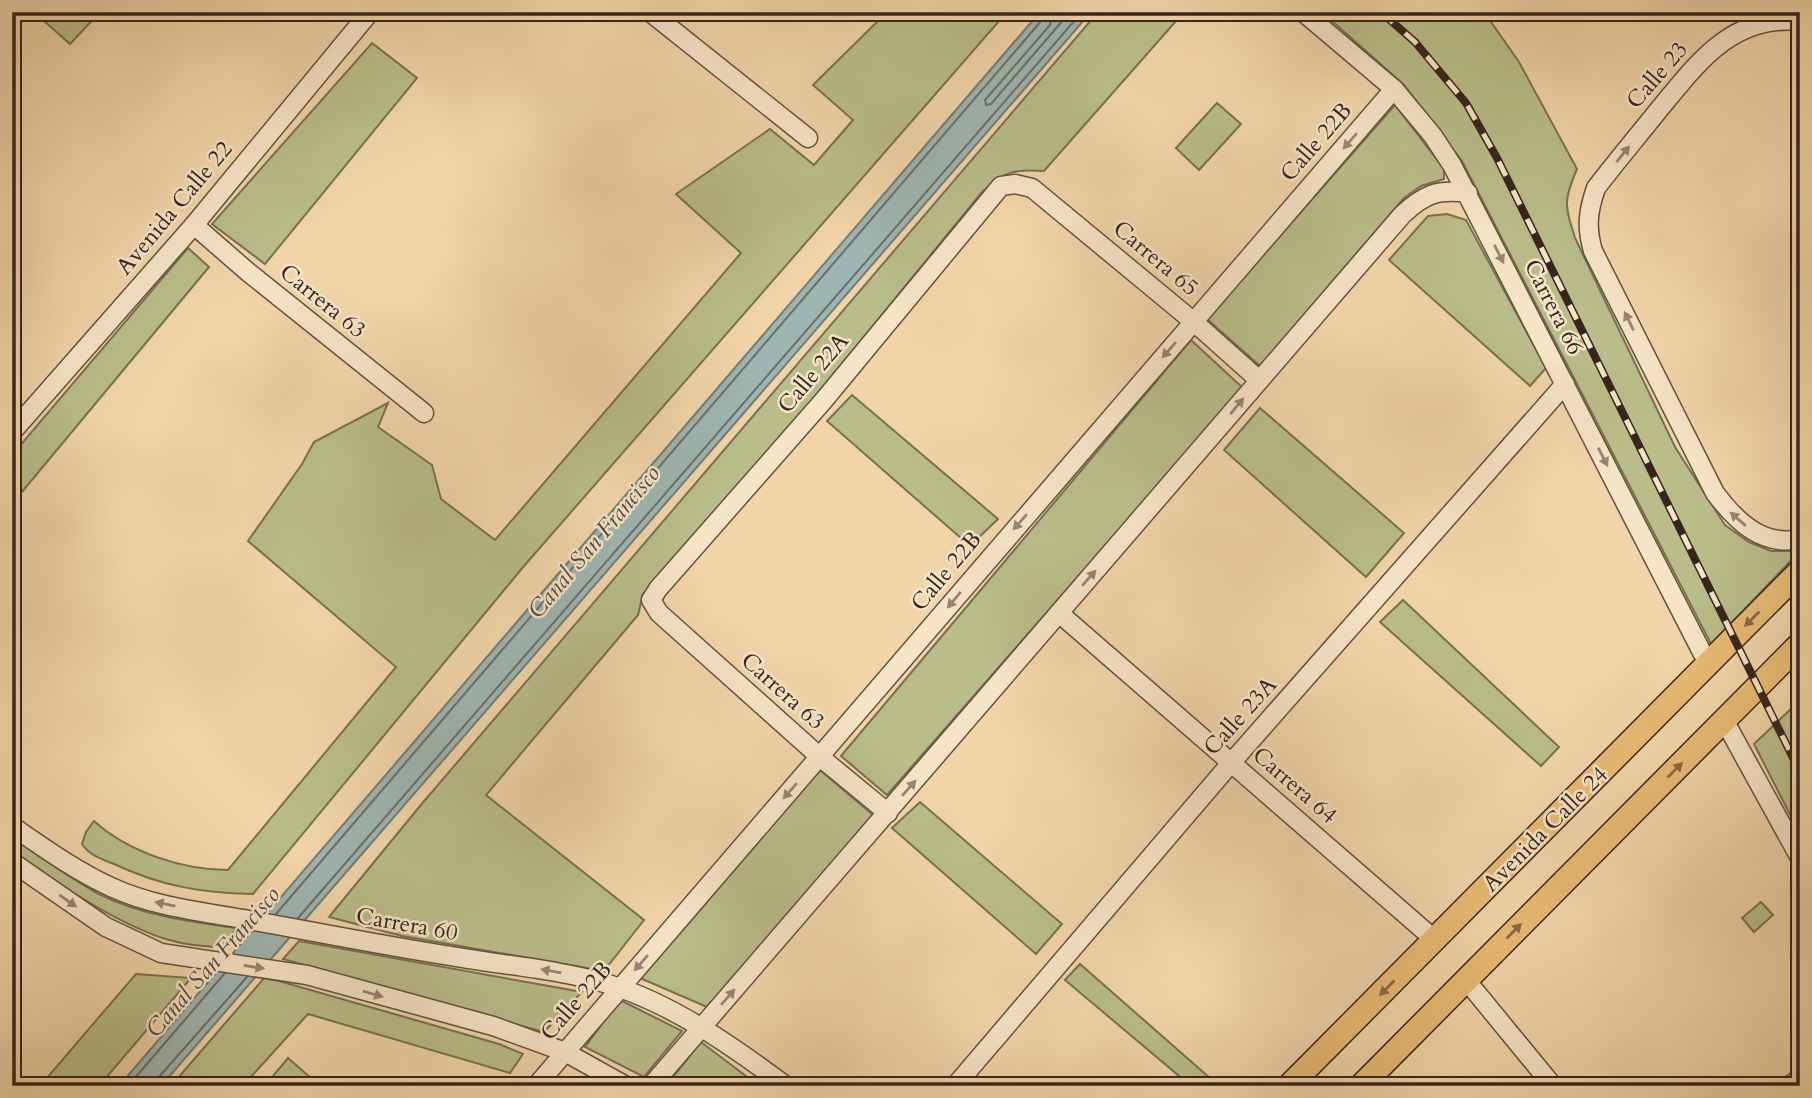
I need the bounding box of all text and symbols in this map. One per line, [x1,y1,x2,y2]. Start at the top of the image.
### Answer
street label: Calle 23 [1619,35,1695,115]
street label: Calle 22B [1273,96,1359,188]
one-way arrow [1342,131,1357,149]
street label: Avenida Calle 22 [109,135,239,281]
one-way arrow [1615,146,1630,163]
street label: Carrera 65 [1107,213,1205,303]
one-way arrow [1493,244,1505,264]
street label: Carrera 66 [1517,254,1591,360]
street label: Carrera 63 [273,257,373,345]
one-way arrow [1623,311,1634,331]
street label: Calle 22A [770,326,856,420]
one-way arrow [1162,342,1177,359]
one-way arrow [1230,397,1245,415]
one-way arrow [1596,447,1608,467]
water label: Canal San Francisco [520,458,668,626]
one-way arrow [1729,511,1747,527]
one-way arrow [1013,514,1028,531]
street label: Calle 22B [904,525,988,617]
one-way arrow [1081,570,1096,587]
one-way arrow [947,591,962,608]
one-way arrow [1744,610,1760,627]
street label: Carrera 63 [734,645,832,737]
street label: Calle 23A [1196,670,1284,762]
street label: Carrera 64 [1246,740,1344,831]
street label: Avenida Calle 24 [1475,759,1615,899]
one-way arrow [1666,762,1682,779]
one-way arrow [901,779,917,797]
one-way arrow [783,783,798,800]
water label: Canal San Francisco [138,879,288,1045]
one-way arrow [59,894,77,908]
one-way arrow [154,898,176,909]
street label: Carrera 60 [354,900,460,948]
one-way arrow [1506,923,1523,940]
one-way arrow [633,954,649,972]
street label: Calle 22B [533,955,619,1047]
one-way arrow [243,962,265,973]
one-way arrow [540,966,562,977]
one-way arrow [1378,980,1395,997]
one-way arrow [720,988,736,1006]
one-way arrow [362,989,384,1000]

